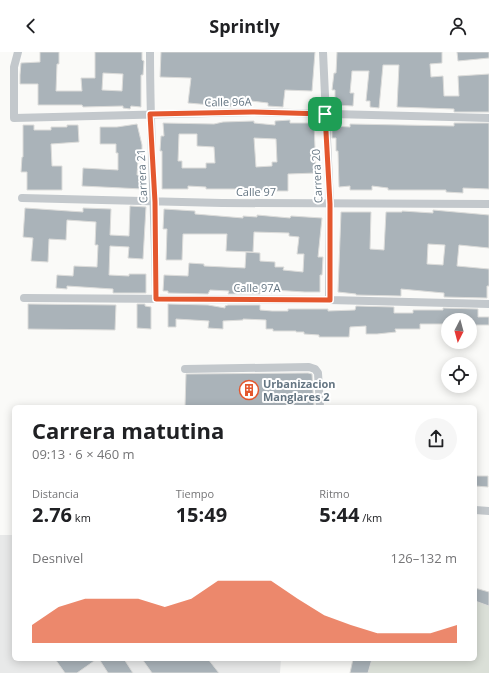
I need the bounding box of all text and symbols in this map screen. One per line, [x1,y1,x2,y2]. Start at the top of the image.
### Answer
text: Sprintly [209,14,280,38]
icon: back [20,15,42,37]
icon: person [447,15,469,37]
street label: Calle 96A [204,94,252,109]
pin [308,97,342,131]
icon: arrive [314,103,336,125]
street label: Carrera 21 [133,149,150,204]
street label: Carrera 20 [308,149,325,204]
street label: Calle 97 [236,184,276,199]
street label: Calle 97A [233,280,281,295]
north arrow [441,313,477,349]
map controls [441,313,477,393]
button: locate [441,357,477,393]
place label: Urbanizacion Manglares 2 [263,376,336,404]
building icon: Urbanizacion Manglares 2 [238,379,260,401]
text: Carrera matutina [32,415,224,445]
button: share [415,418,457,460]
text: 09:13 · 6 × 460 m [32,445,135,463]
text: Distancia [32,486,79,501]
text: Tiempo [176,486,214,501]
text: Ritmo [319,486,350,501]
text: 2.76 [32,501,72,528]
text: 15:49 [176,501,227,528]
text: 5:44 [319,501,359,528]
text: km [72,510,91,525]
text: /km [359,510,382,525]
text: Desnivel [32,549,83,567]
text: 126–132 m [390,549,457,567]

